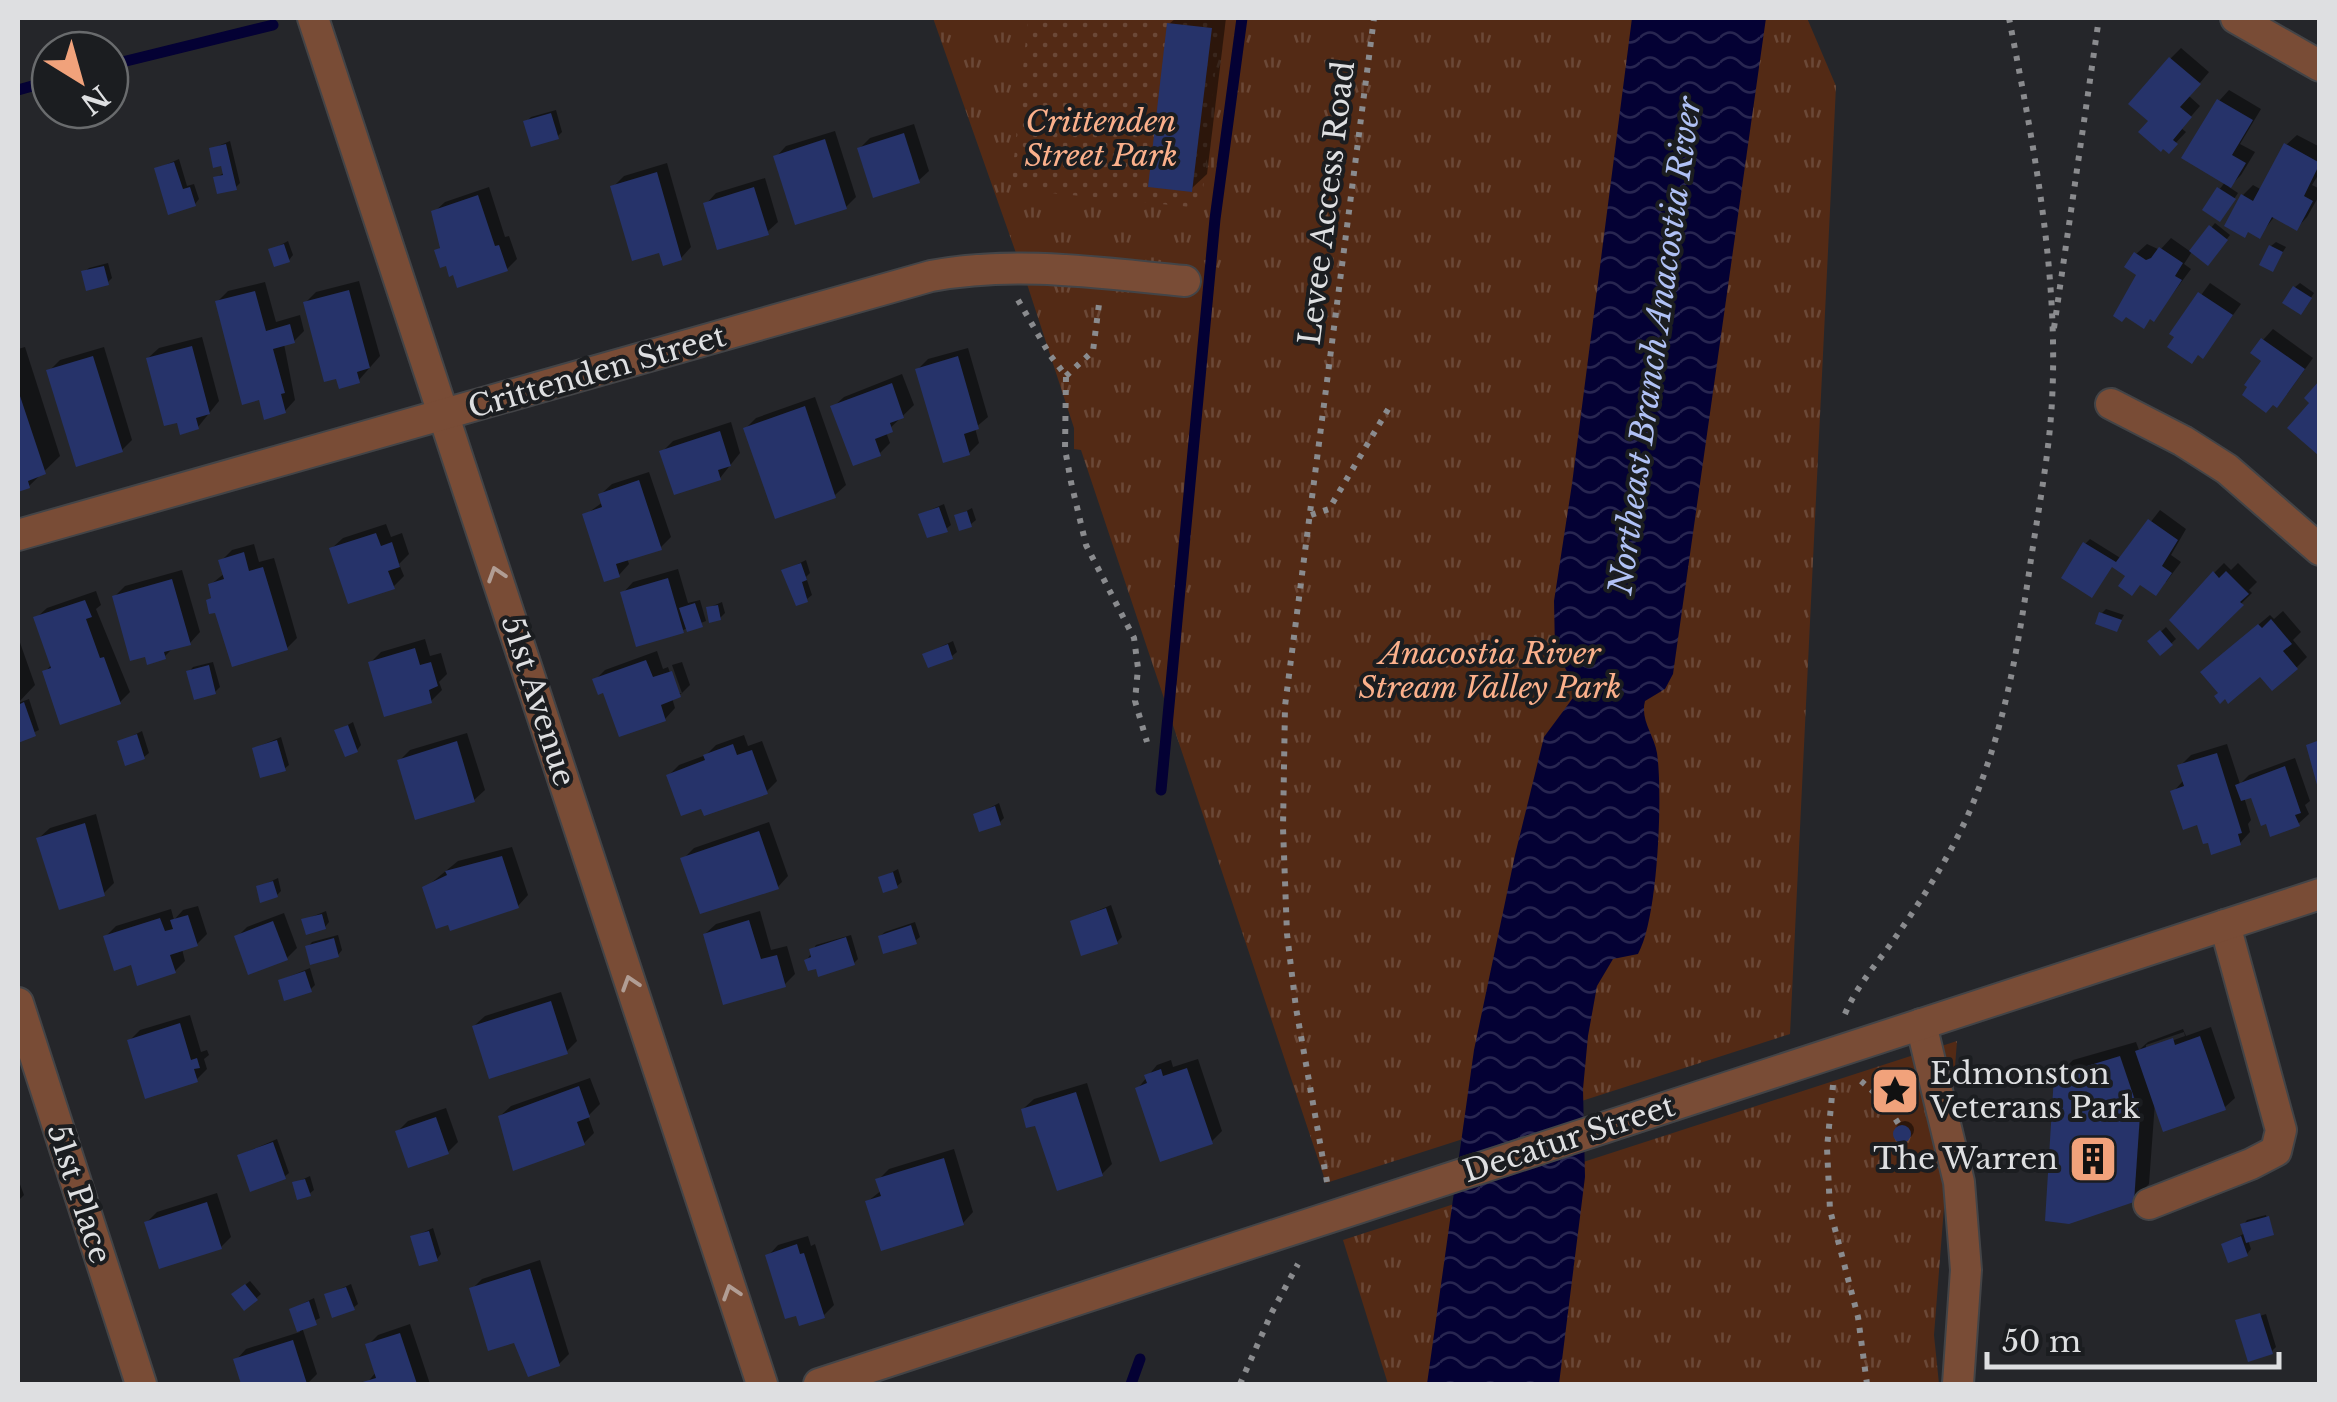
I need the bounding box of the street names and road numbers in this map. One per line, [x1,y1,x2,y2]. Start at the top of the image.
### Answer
street label: Levee Access Road [1291,59,1362,347]
street label: Crittenden Street [464,317,730,426]
street label: 51st Avenue [494,611,583,791]
street label: Decatur Street [1458,1087,1680,1190]
street label: 51st Place [40,1120,119,1268]

